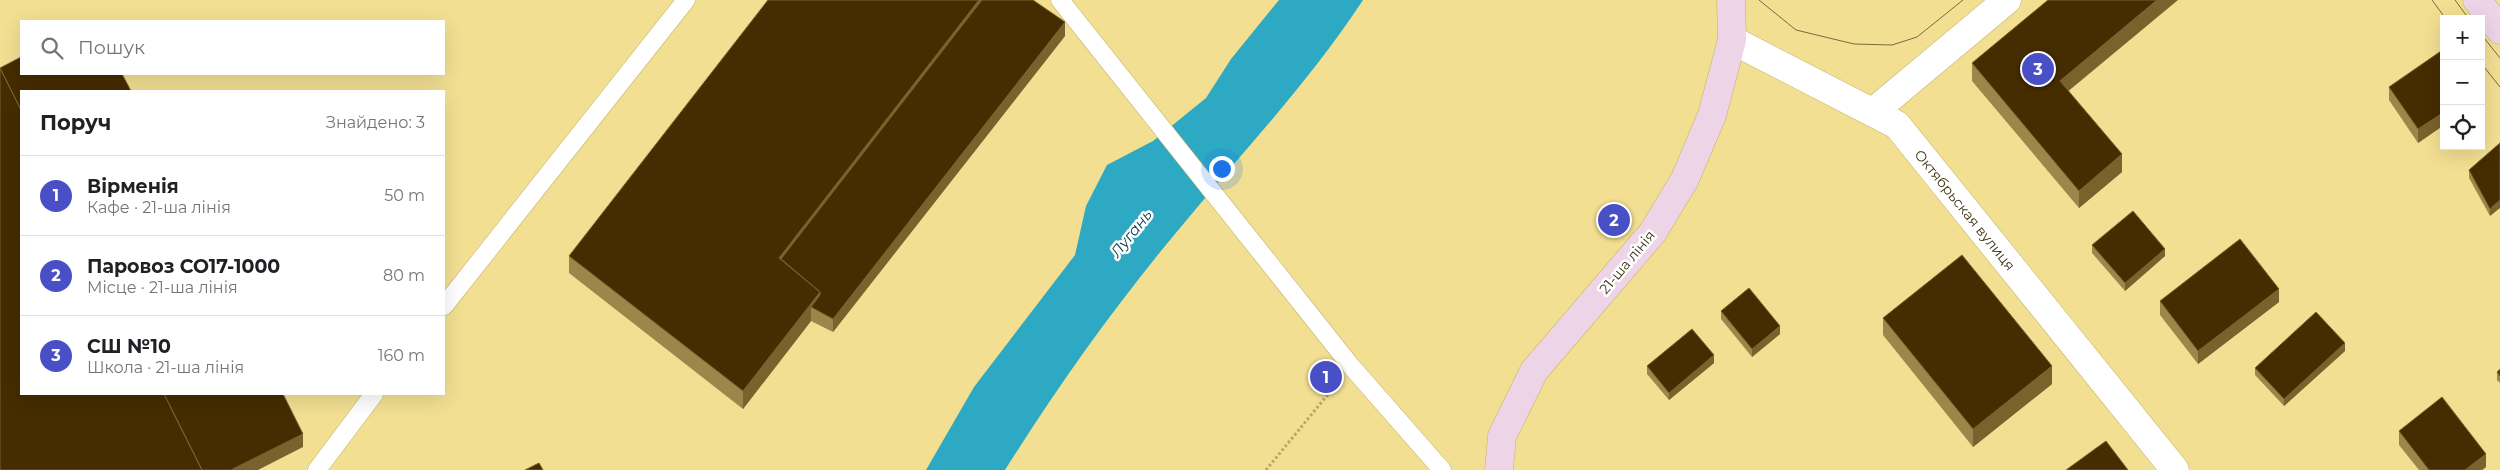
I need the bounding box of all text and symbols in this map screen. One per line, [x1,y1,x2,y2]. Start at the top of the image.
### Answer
map controls [2440,15,2485,150]
button: + [2440,15,2485,60]
search box [20,20,445,75]
icon: search [38,34,66,62]
text: Пошук [78,36,145,59]
pin: 3 [2022,50,2054,88]
button: − [2440,60,2485,105]
button: locate [2440,105,2485,150]
text: Поруч [40,110,111,135]
text: Знайдено: 3 [326,113,425,132]
street label: Октябрьская вулиця [1911,146,2019,274]
your location [1209,156,1235,182]
text: Вірменія [87,175,179,198]
text: 1 [53,186,59,205]
text: 50 m [384,186,425,205]
text: Кафе · 21-ша лінія [87,198,231,217]
pin: 2 [1598,201,1630,239]
water label: Лугань [1105,205,1156,261]
street label: 21-ша лінія [1595,226,1659,298]
text: Паровоз СО17-1000 [87,255,280,278]
text: 2 [51,266,61,285]
text: 80 m [383,266,425,285]
text: Місце · 21-ша лінія [87,278,238,297]
text: СШ №10 [87,335,171,358]
text: 3 [51,346,61,365]
text: 160 m [378,346,425,365]
text: Школа · 21-ша лінія [87,358,244,377]
pin: 1 [1310,358,1342,396]

